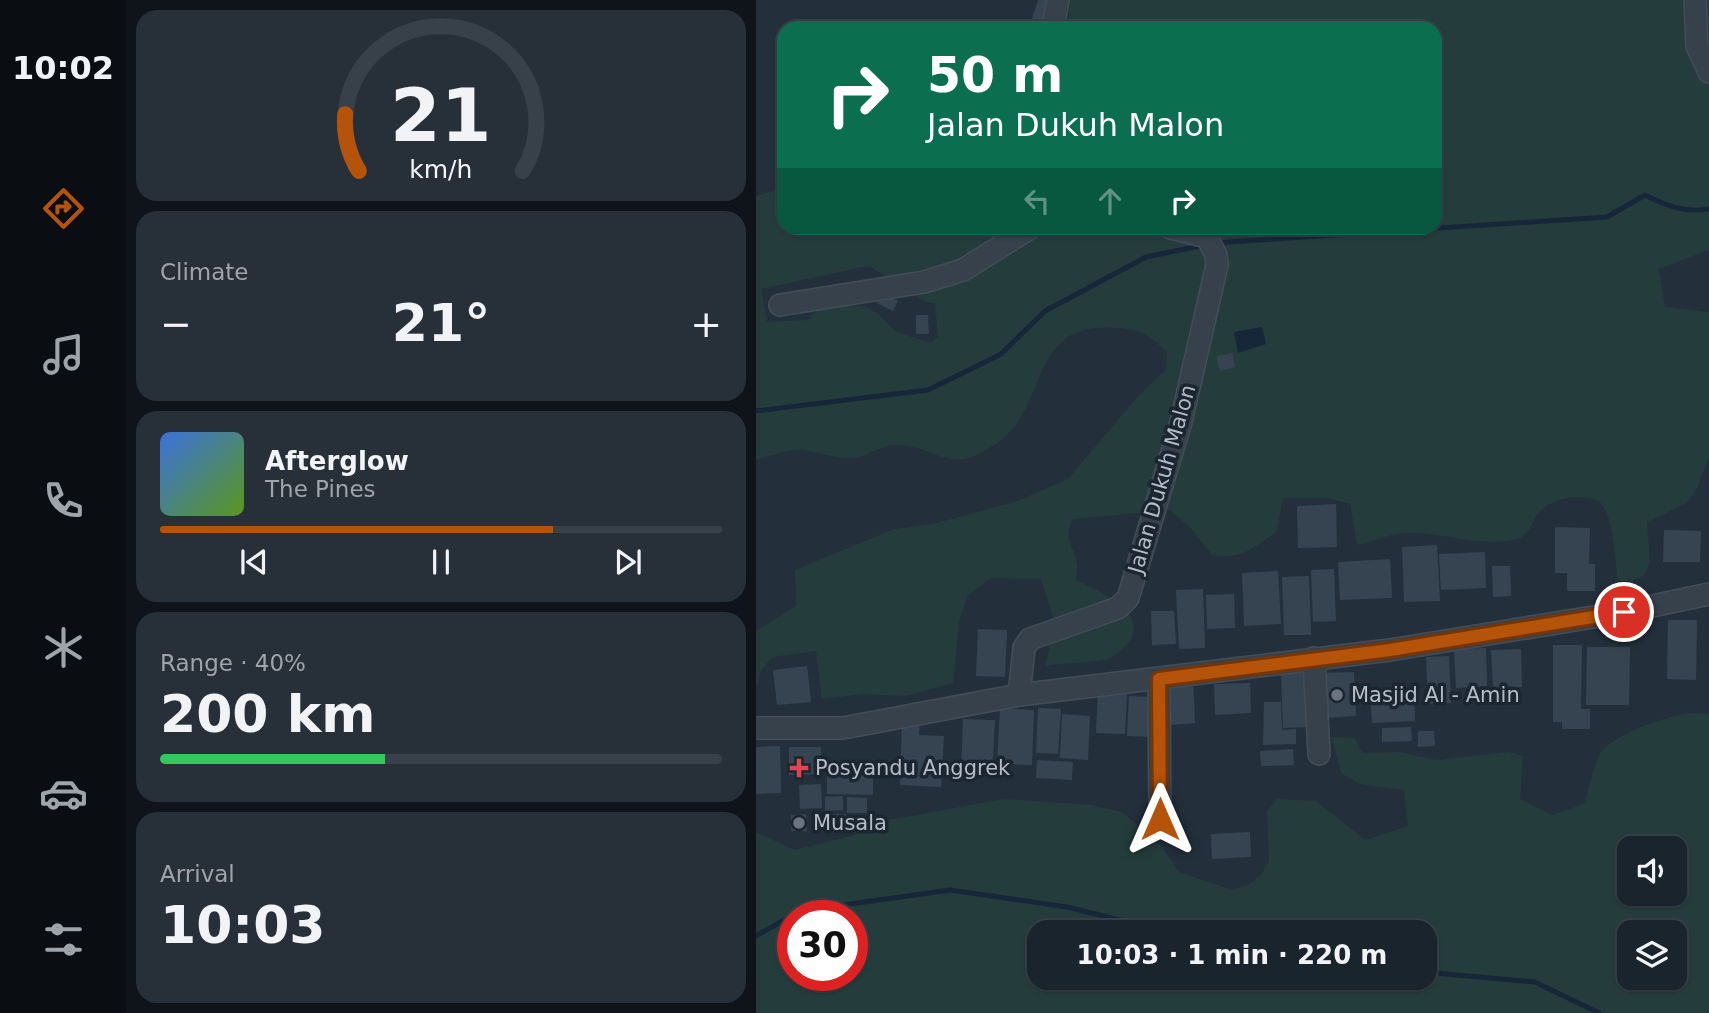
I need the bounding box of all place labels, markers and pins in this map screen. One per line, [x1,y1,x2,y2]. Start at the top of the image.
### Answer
pin [1594,582,1654,642]
place label: Masjid Al - Amin [1351,683,1520,707]
marker: Masjid Al - Amin [1329,687,1345,703]
place label: Posyandu Anggrek [815,756,1011,780]
marker: Posyandu Anggrek [789,758,809,778]
place label: Musala [813,811,887,835]
marker: Musala [791,815,807,831]

